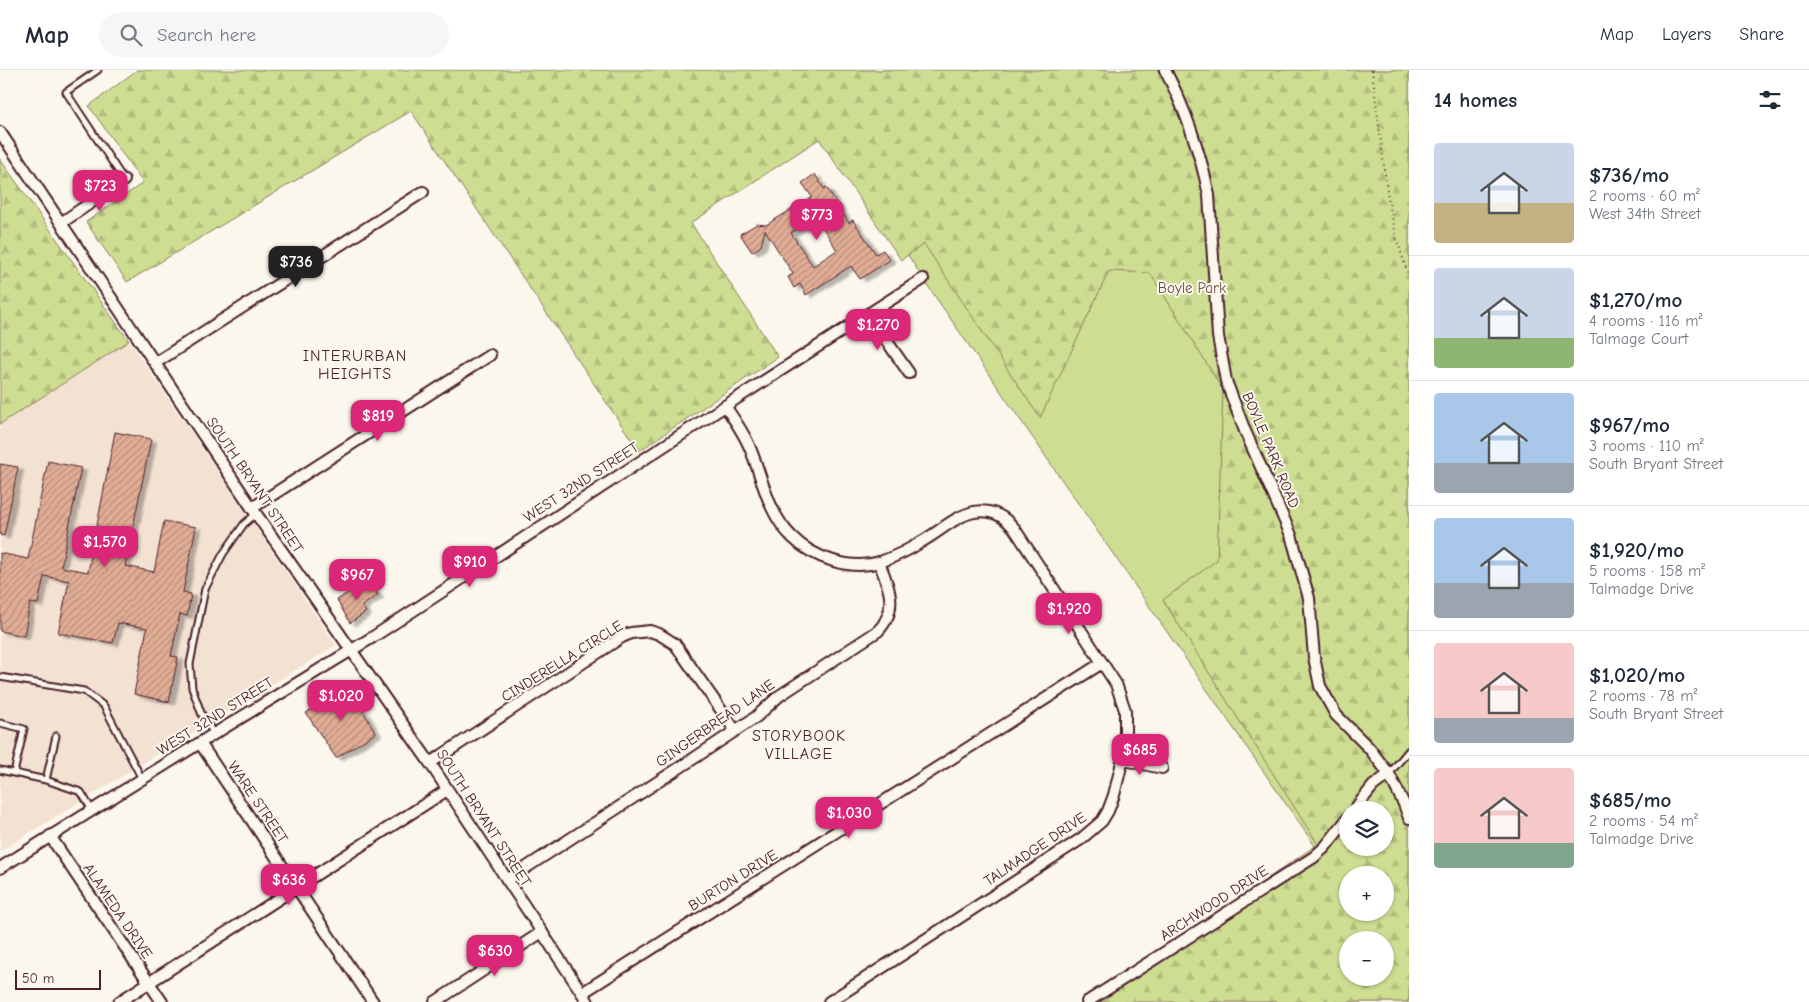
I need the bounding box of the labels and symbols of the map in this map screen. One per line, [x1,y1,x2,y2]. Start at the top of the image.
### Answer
pin: $723 [70,170,130,212]
pin: $773 [787,198,847,241]
pin: $736 [266,246,326,288]
park label: Boyle Park [1158,279,1227,297]
pin: $1,270 [837,308,919,351]
district label: INTERURBAN HEIGHTS [303,347,407,383]
street label: BOYLE PARK ROAD [1238,389,1304,511]
pin: $819 [348,400,408,442]
street label: SOUTH BRYANT STREET [203,414,307,557]
street label: WEST 32ND STREET [520,438,642,526]
pin: $1,570 [64,526,146,568]
pin: $910 [440,546,500,588]
pin: $967 [327,558,387,601]
pin: $1,920 [1028,592,1110,635]
street label: CINDERELLA CIRCLE [498,616,626,706]
street label: WEST 32ND STREET [153,673,277,759]
street label: GINGERBREAD LANE [652,675,778,771]
pin: $1,020 [300,680,382,722]
district label: STORYBOOK VILLAGE [752,727,846,763]
pin: $685 [1110,734,1170,776]
street label: SOUTH BRYANT STREET [433,746,535,890]
street label: WARE STREET [224,758,292,847]
pin: $1,030 [808,796,890,839]
street label: TALMADGE DRIVE [980,808,1090,890]
street label: BURTON DRIVE [685,845,781,915]
street label: ALAMEDA DRIVE [79,860,157,962]
street label: ARCHWOOD DRIVE [1157,861,1271,945]
pin: $636 [259,864,319,906]
pin: $630 [465,934,525,977]
scale bar [15,967,101,990]

